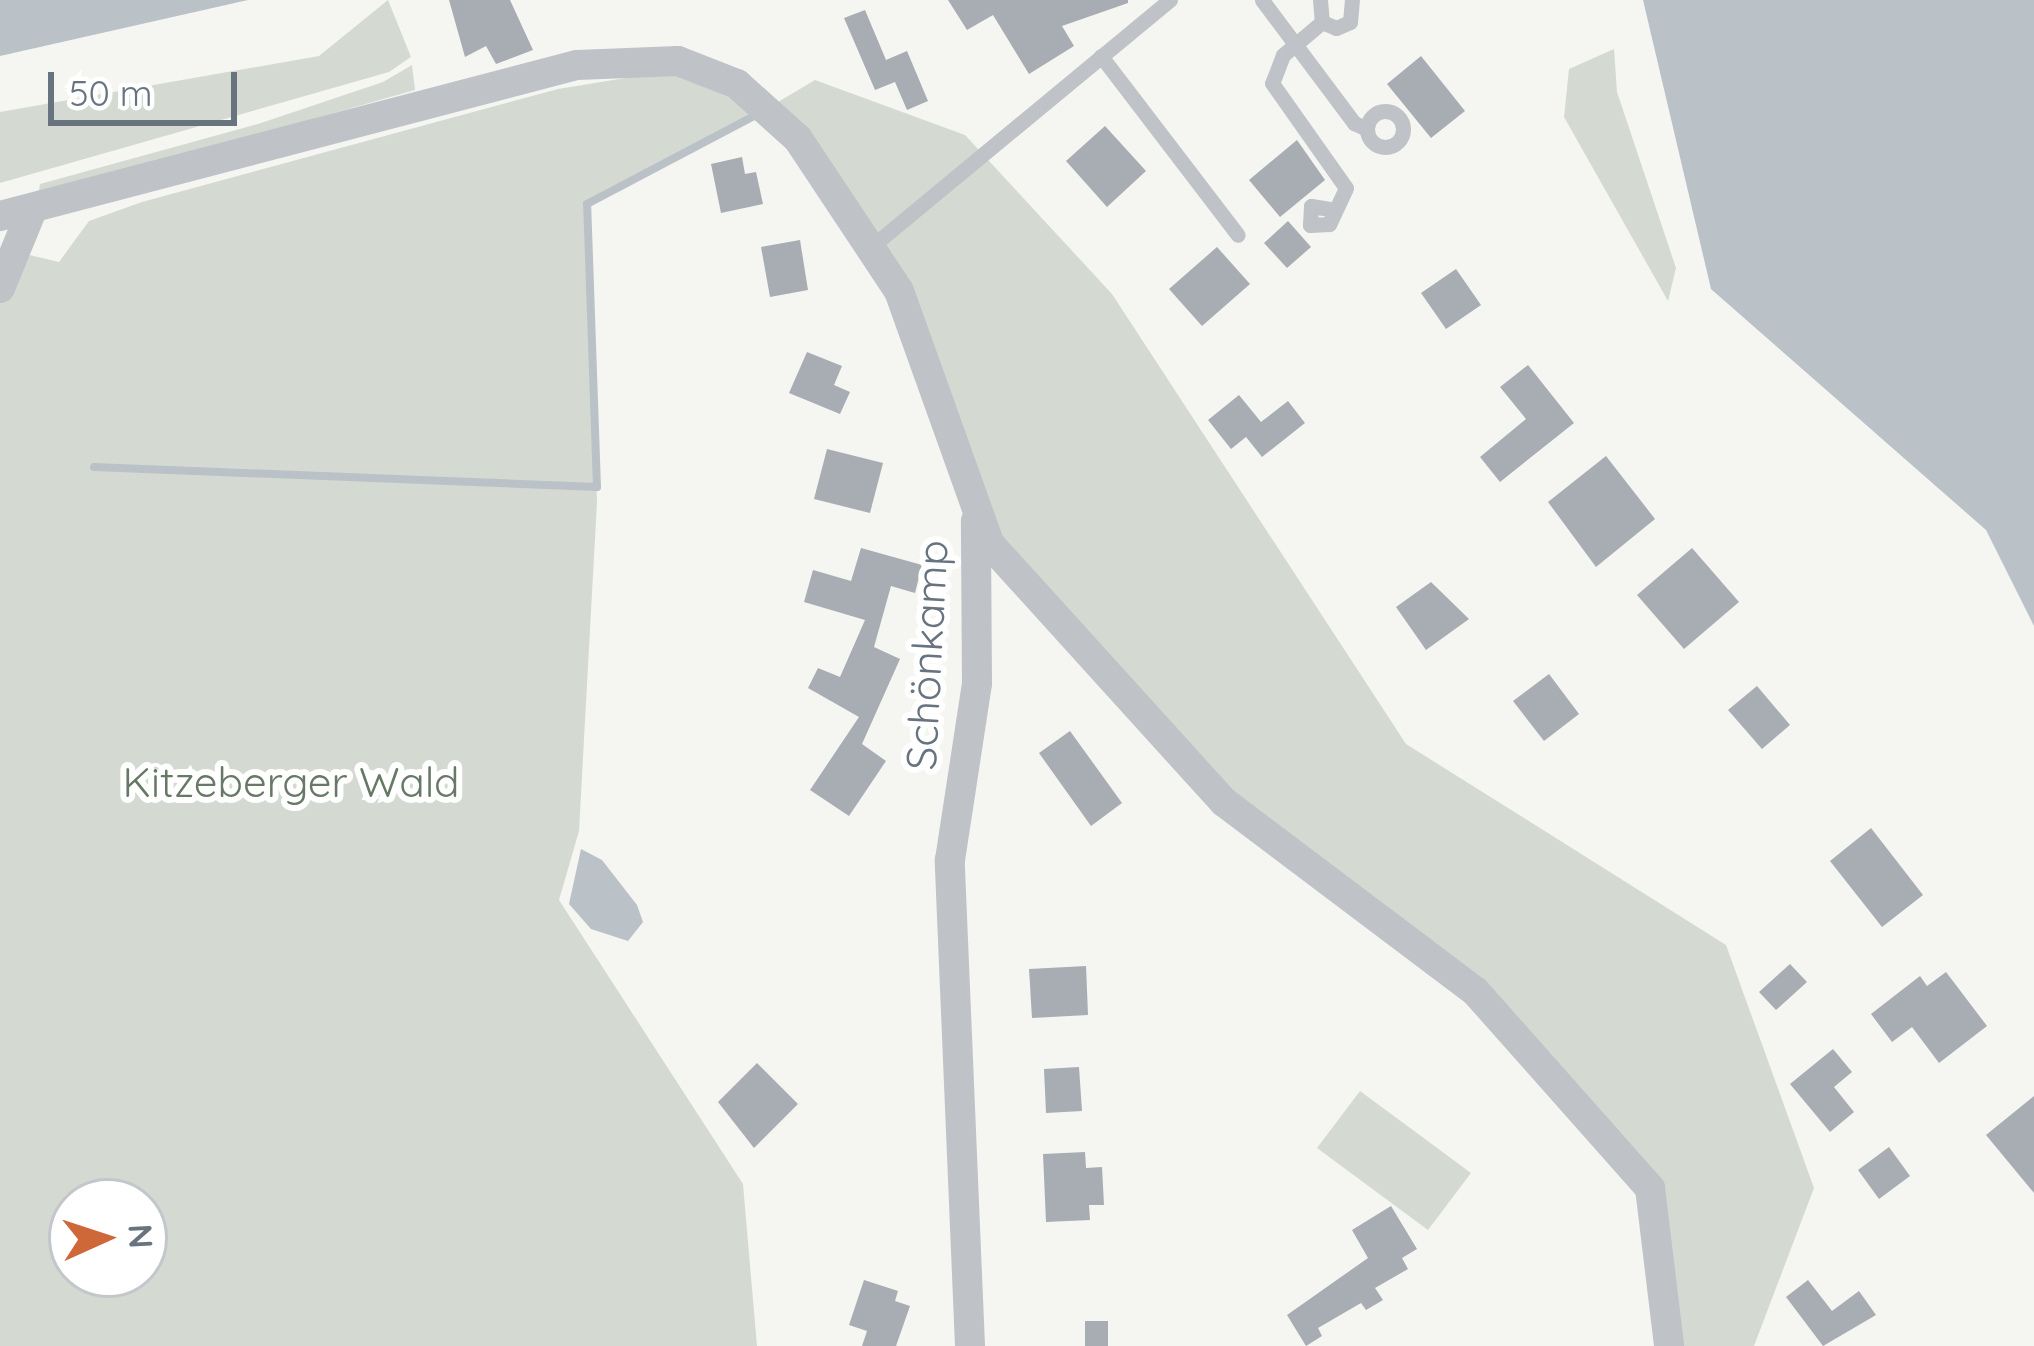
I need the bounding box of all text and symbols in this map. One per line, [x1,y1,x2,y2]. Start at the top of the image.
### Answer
scale bar [54,48,243,122]
text: 50 m [69,70,153,115]
street label: Schönkamp [896,539,958,771]
park label: Kitzeberger Wald [123,757,459,807]
north arrow [48,1178,168,1298]
text: N [120,1223,163,1249]

